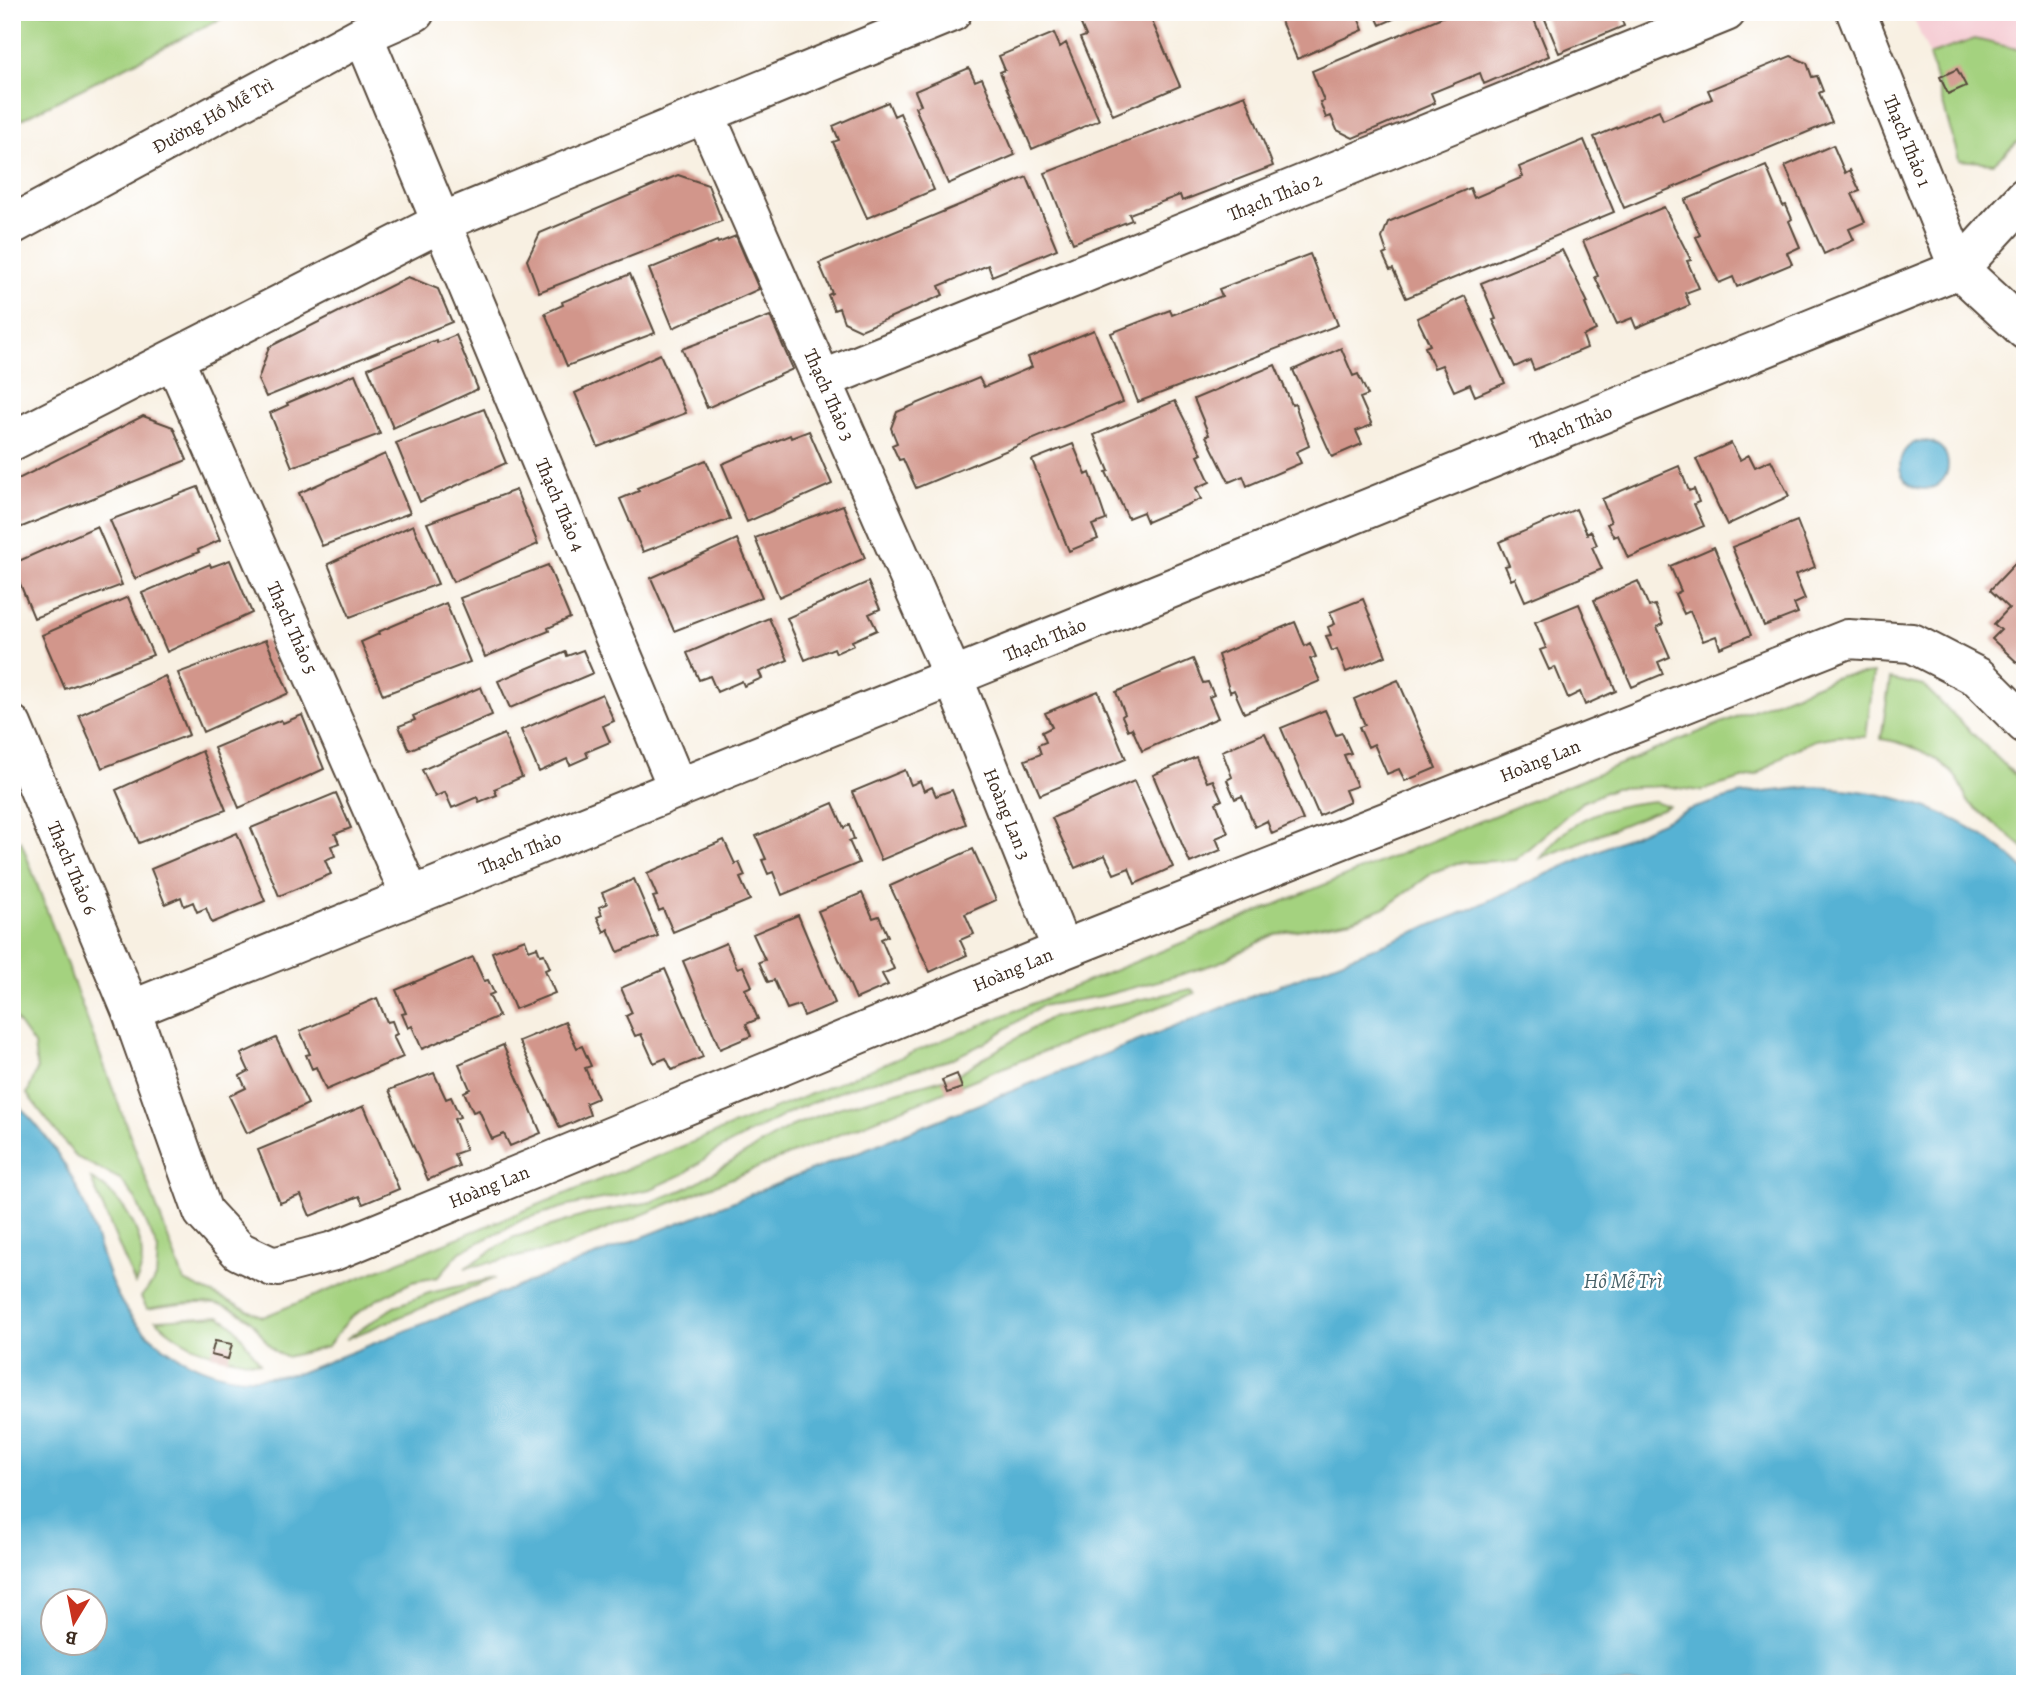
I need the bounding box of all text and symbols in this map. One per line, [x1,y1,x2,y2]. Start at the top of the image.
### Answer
street label: Đường Hồ Mễ Trì [148,72,278,160]
street label: Thạch Thảo 1 [1877,91,1937,191]
street label: Thạch Thảo 2 [1224,166,1326,228]
street label: Thạch Thảo 3 [797,345,861,445]
street label: Thạch Thảo [1526,399,1616,455]
street label: Thạch Thảo 4 [529,454,591,556]
street label: Thạch Thảo 5 [260,578,324,678]
street label: Thạch Thảo [1000,612,1090,668]
street label: Hoàng Lan [1496,733,1584,789]
street label: Hoàng Lan 3 [977,764,1037,864]
street label: Thạch Thảo 6 [41,817,103,919]
street label: Thạch Thảo [475,825,565,881]
street label: Hoàng Lan [969,941,1057,999]
street label: Hoàng Lan [445,1159,533,1215]
water label: Hồ Mễ Trì [1584,1267,1663,1295]
north arrow [38,1588,108,1658]
text: B [63,1624,79,1652]

